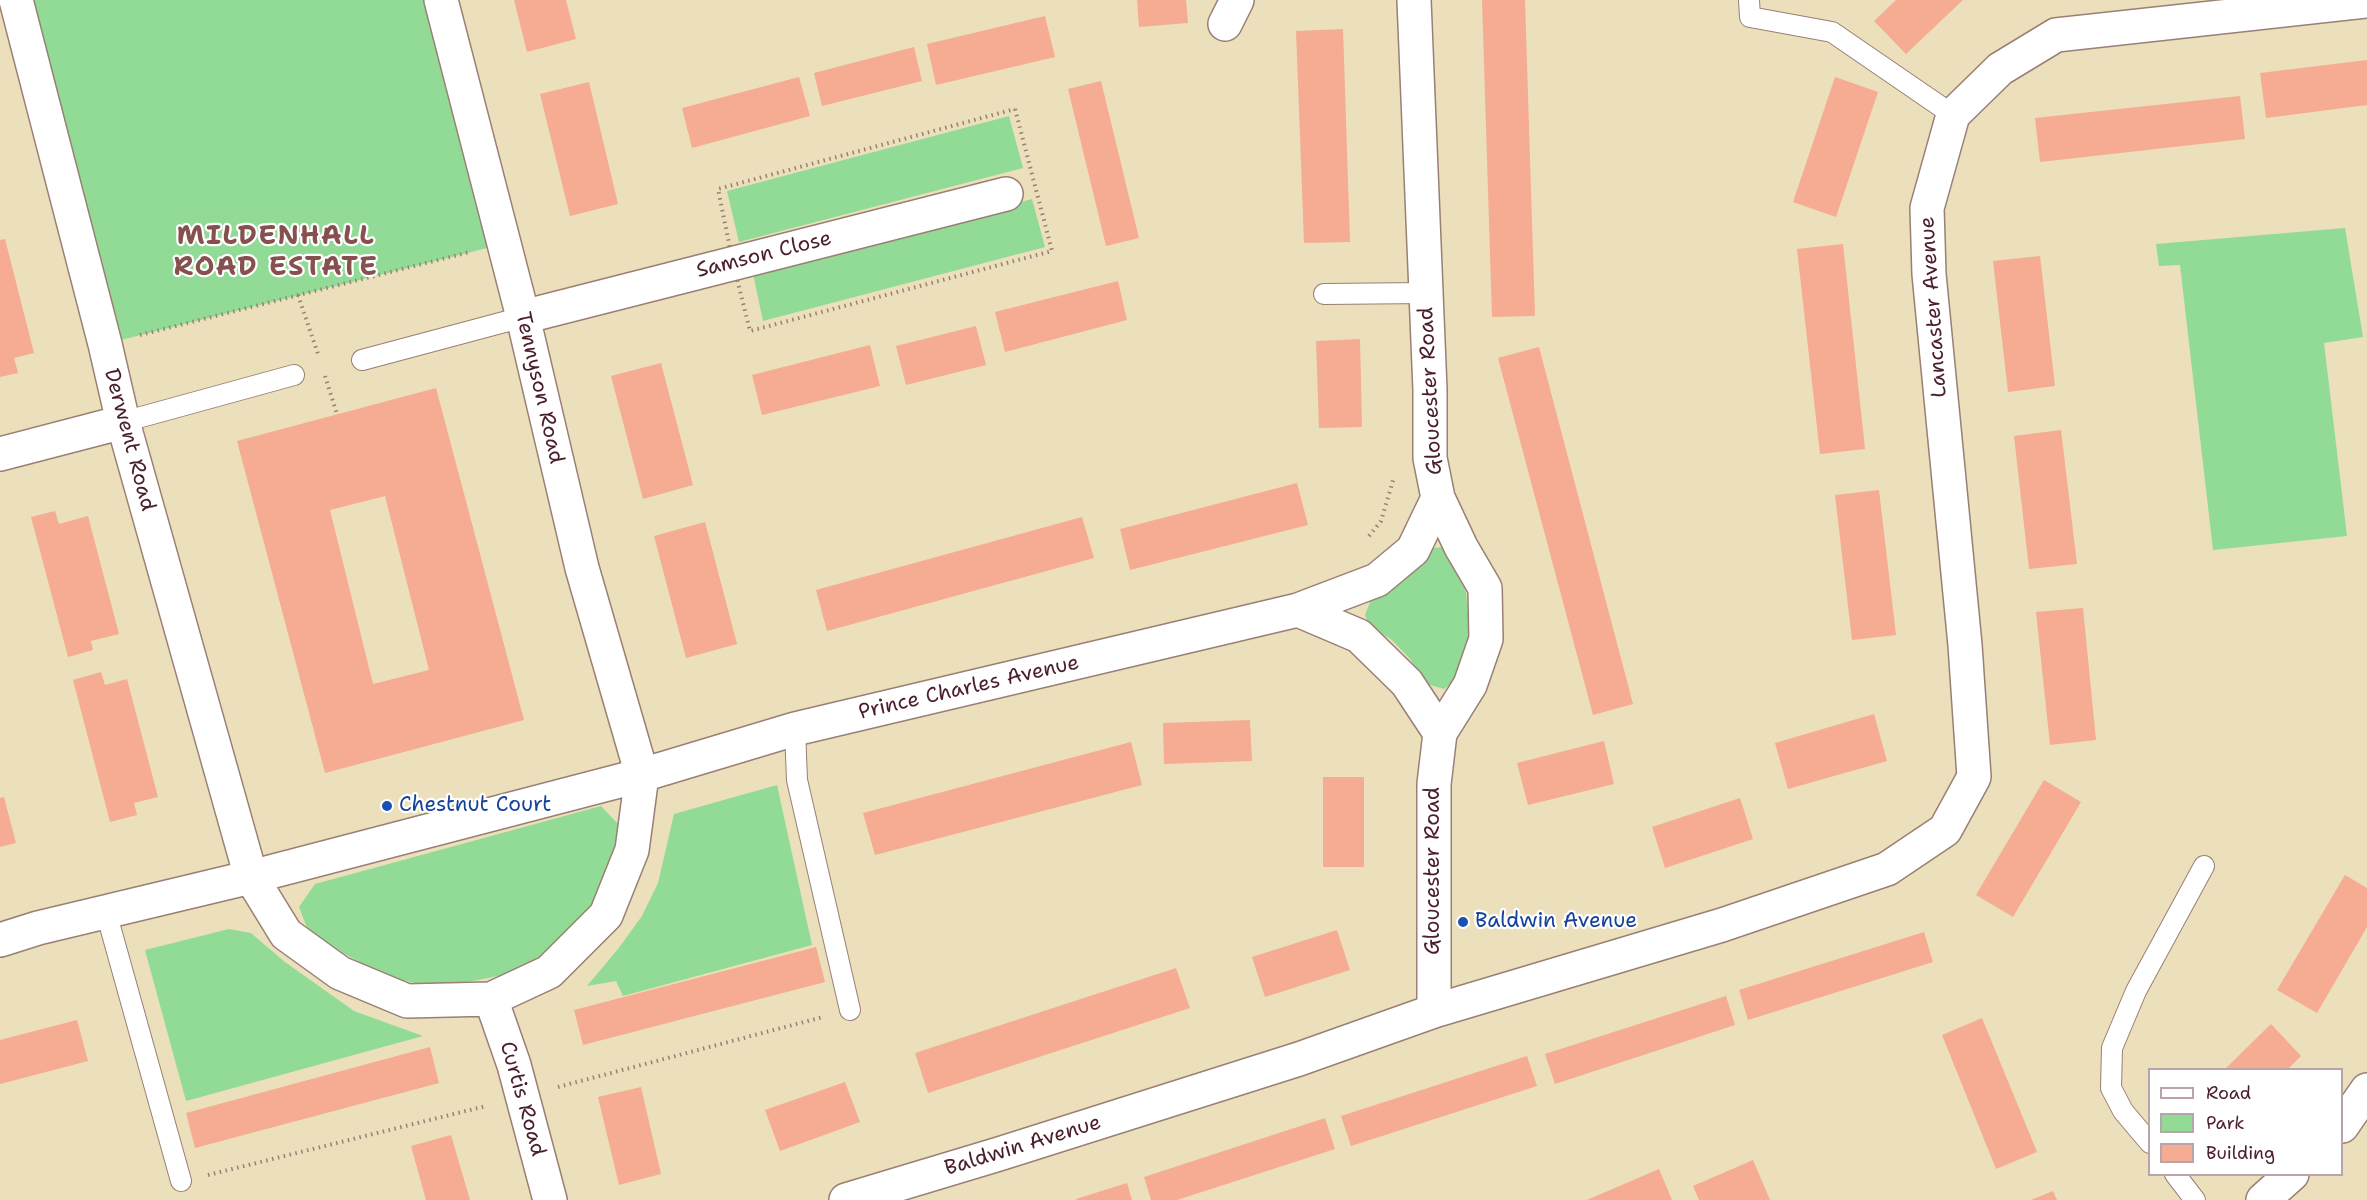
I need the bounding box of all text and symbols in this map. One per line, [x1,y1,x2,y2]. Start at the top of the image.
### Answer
street label: Lancaster Avenue [1915,216,1953,398]
district label: MILDENHALL ROAD ESTATE [174,221,378,284]
street label: Samson Close [694,226,834,284]
street label: Gloucester Road [1414,306,1448,476]
street label: Tennyson Road [509,310,569,466]
street label: Derwent Road [98,366,160,514]
street label: Prince Charles Avenue [856,650,1082,726]
street label: Gloucester Road [1421,787,1447,955]
place label: Chestnut Court [399,793,551,819]
marker: Chestnut Court [380,799,394,813]
place label: Baldwin Avenue [1475,909,1637,935]
marker: Baldwin Avenue [1456,915,1470,929]
street label: Curtis Road [494,1039,550,1159]
legend [2148,1068,2343,1176]
text: Road [2206,1081,2251,1105]
street label: Baldwin Avenue [942,1110,1104,1182]
text: Park [2206,1111,2245,1135]
text: Building [2206,1141,2275,1165]

